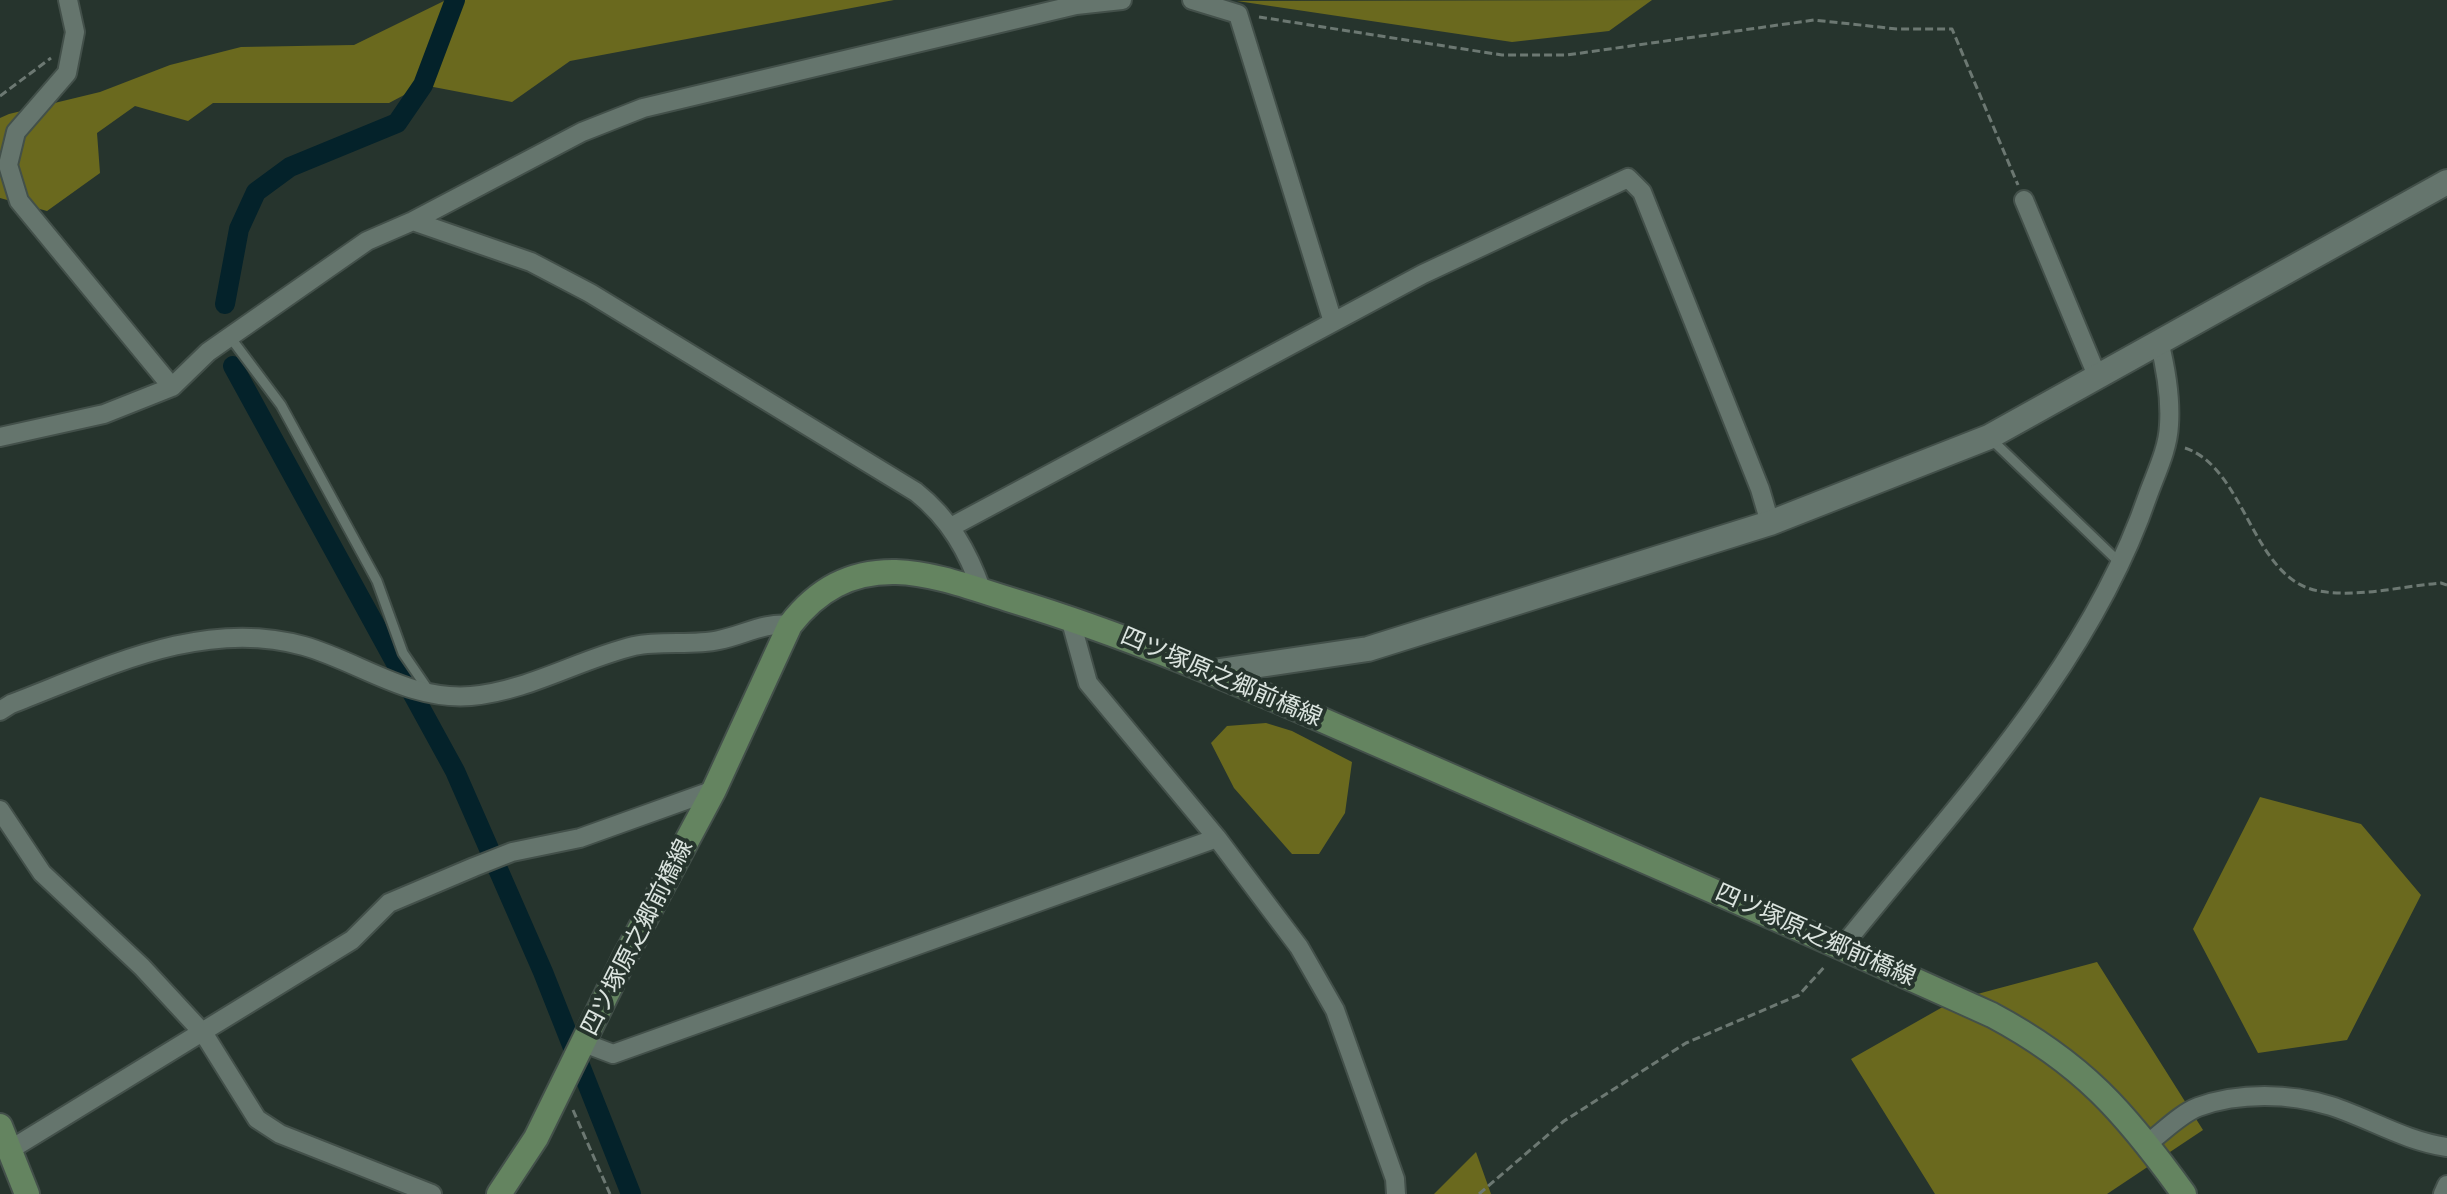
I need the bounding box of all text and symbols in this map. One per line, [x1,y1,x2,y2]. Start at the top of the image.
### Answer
street label: 四ツ塚原之郷前橋線 [1116,623,1326,733]
street label: 四ツ塚原之郷前橋線 [576,835,700,1041]
street label: 四ツ塚原之郷前橋線 [1710,879,1920,993]

